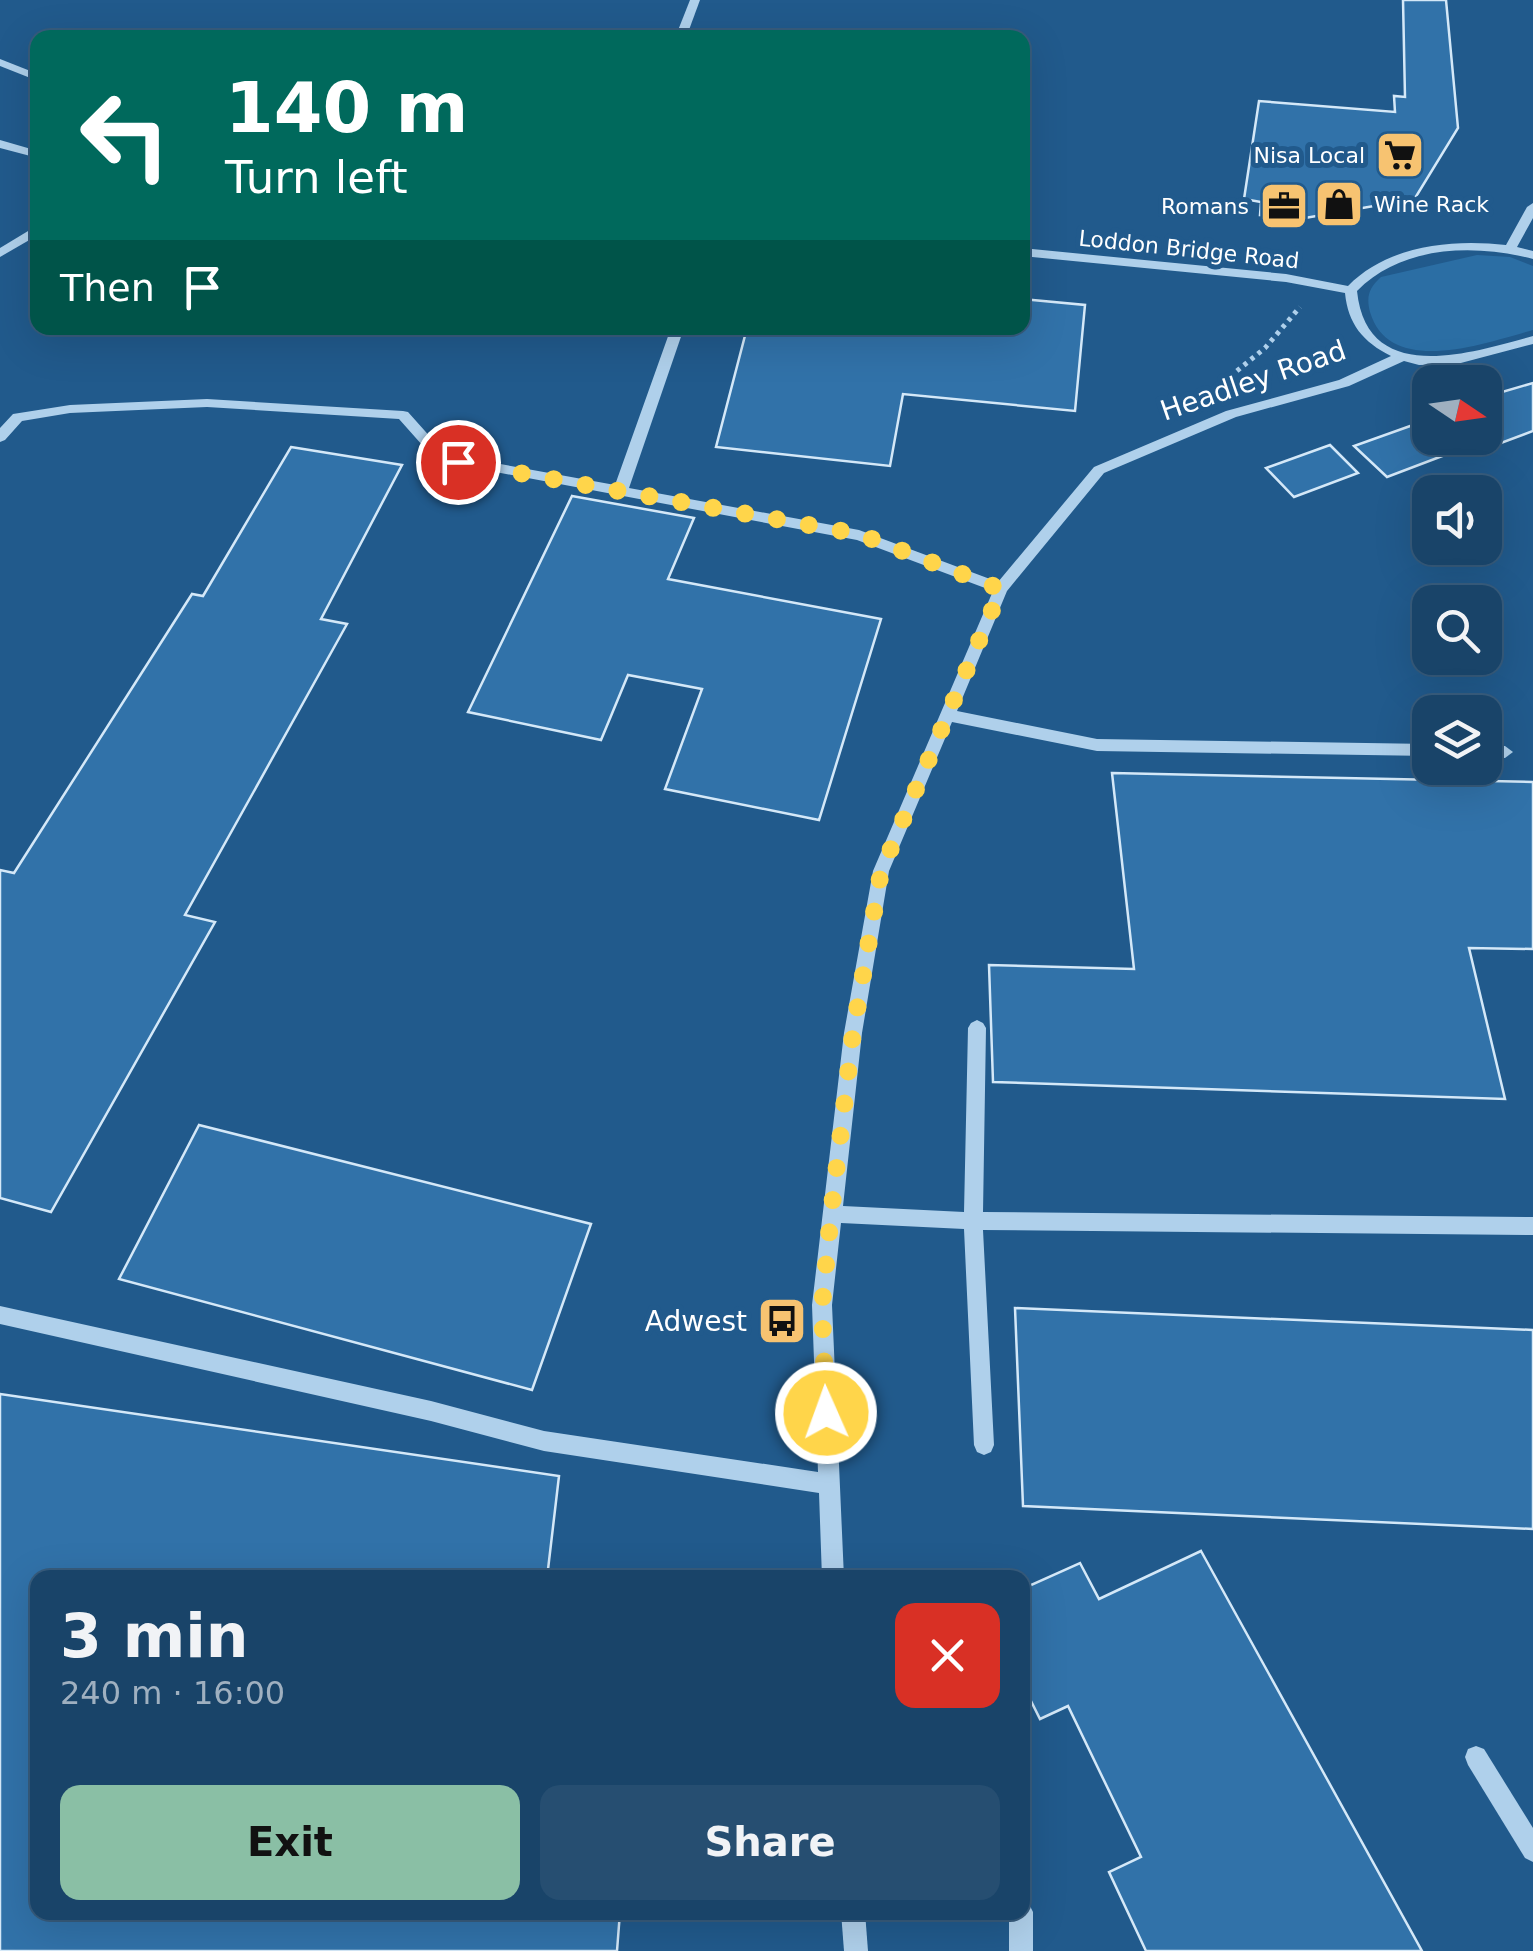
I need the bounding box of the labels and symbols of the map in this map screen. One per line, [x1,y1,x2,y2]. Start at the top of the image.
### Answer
supermarket icon: Nisa Local [1374,129,1426,181]
place label: Nisa Local [1253,143,1365,168]
shop icon: Wine Rack [1313,178,1365,230]
office icon: Romans [1258,180,1310,232]
place label: Wine Rack [1374,192,1489,217]
place label: Romans [1161,194,1249,219]
street label: Loddon Bridge Road [1077,225,1300,274]
street label: Headley Road [1156,333,1350,428]
north arrow [1412,365,1502,455]
pin [416,420,501,505]
bus stop icon: Adwest [756,1295,808,1347]
place label: Adwest [645,1305,747,1338]
position arrow [774,1361,878,1465]

